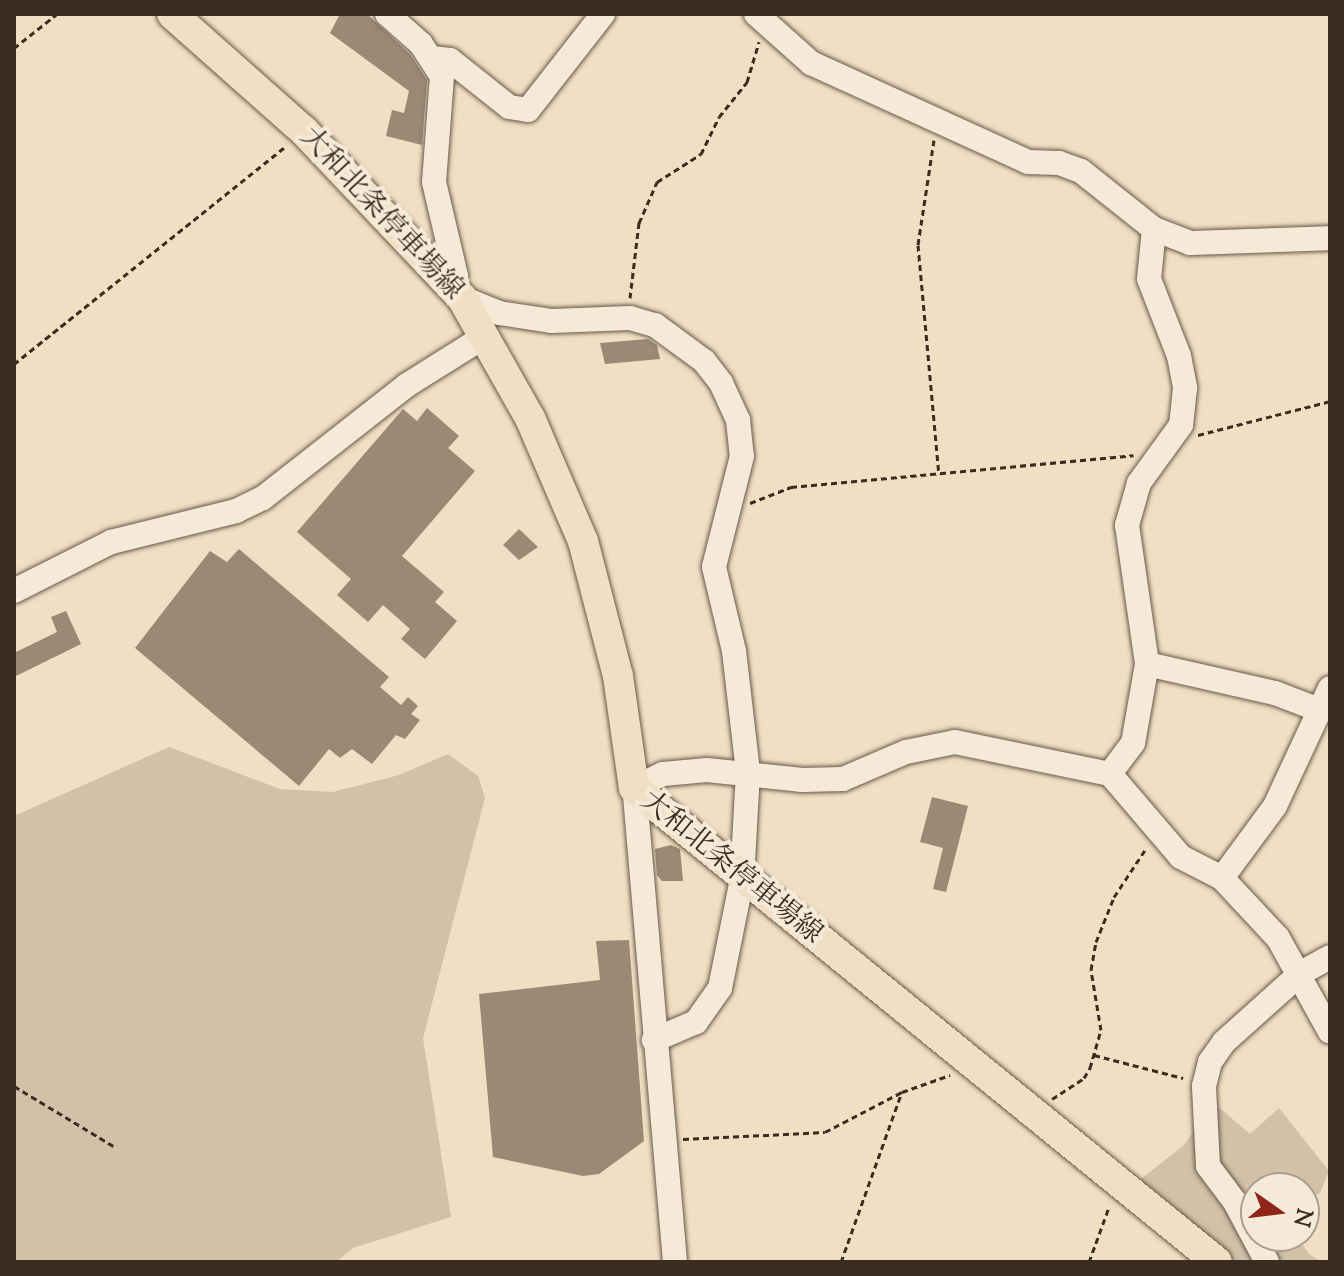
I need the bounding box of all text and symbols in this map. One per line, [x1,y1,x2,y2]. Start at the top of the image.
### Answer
street label: 大和北条停車場線 [292,121,470,307]
street label: 大和北条停車場線 [633,784,829,952]
north arrow [1240,1172,1320,1252]
text: N [1284,1205,1319,1230]

